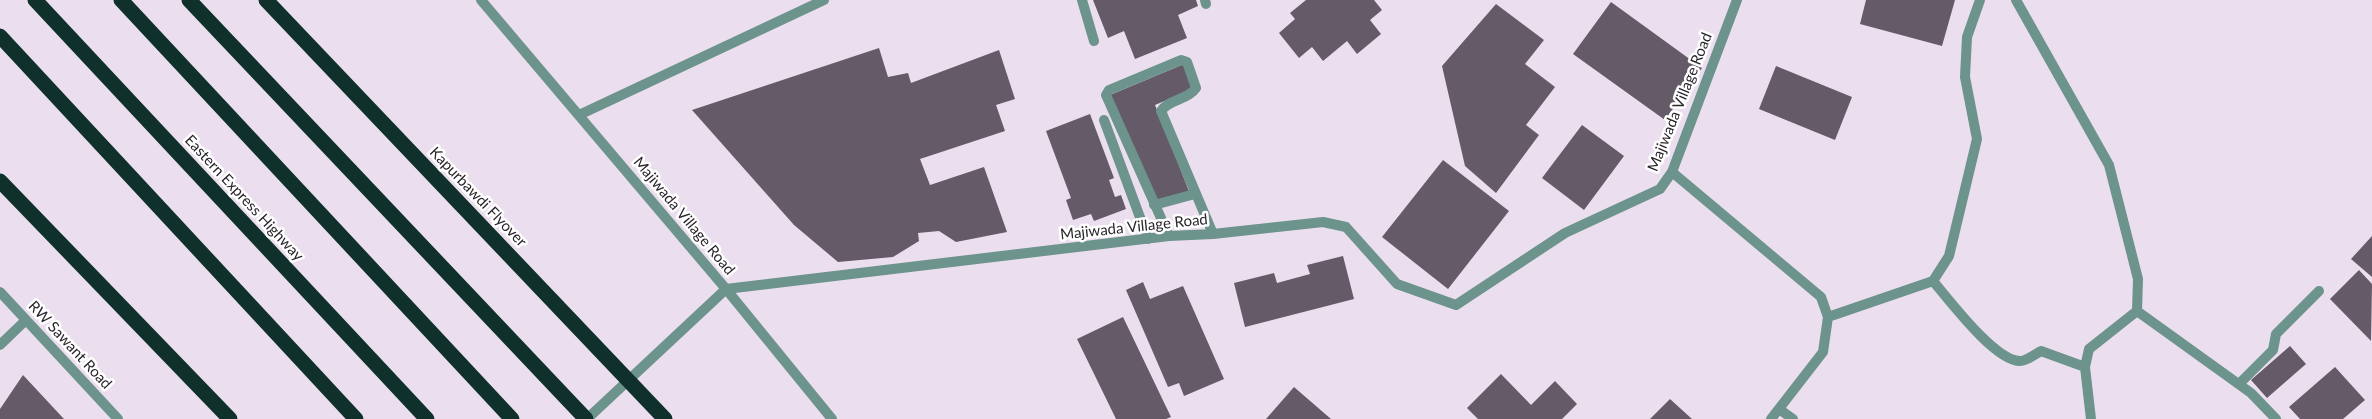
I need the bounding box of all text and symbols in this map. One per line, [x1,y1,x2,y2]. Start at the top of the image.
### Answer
street label: Majiwada Village Road [1644,30,1716,174]
street label: Eastern Express Highway [181,131,307,265]
street label: Kapurbawdi Flyover [426,143,530,251]
street label: Majiwada Village Road [629,153,739,279]
street label: Majiwada Village Road [1059,210,1209,244]
street label: RW Sawant Road [25,297,115,393]

